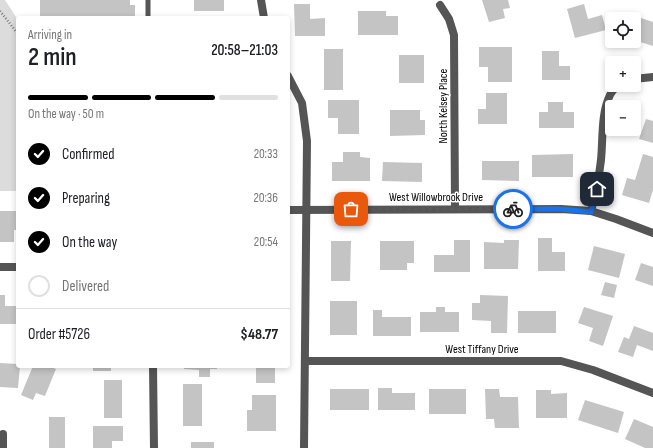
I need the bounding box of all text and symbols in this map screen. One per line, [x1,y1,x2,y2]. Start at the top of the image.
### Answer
map controls [605,12,641,136]
button: locate [605,12,641,48]
text: Arriving in [28,27,72,43]
text: 20:58–21:03 [211,41,278,60]
text: 2 min [28,42,77,73]
button: + [605,56,641,92]
street label: North Kelsey Place [436,68,451,143]
button: − [605,100,641,136]
text: On the way · 50 m [28,106,104,122]
icon: check [28,143,50,165]
text: Confirmed [62,145,115,164]
text: 20:33 [254,146,278,162]
pin [580,172,614,206]
icon: home [586,178,608,200]
icon: check [28,187,50,209]
text: Preparing [62,189,110,208]
courier [493,189,533,229]
text: 20:36 [253,190,278,206]
street label: West Willowbrook Drive [389,190,483,205]
pin [334,192,368,226]
icon: bag [340,198,362,220]
icon: bike [502,198,524,220]
icon: check [28,231,50,253]
text: On the way [62,233,117,252]
text: 20:54 [254,234,278,250]
text: Delivered [62,277,109,296]
text: Order #5726 [28,325,90,344]
text: $48.77 [240,325,278,344]
street label: West Tiffany Drive [445,342,519,357]

